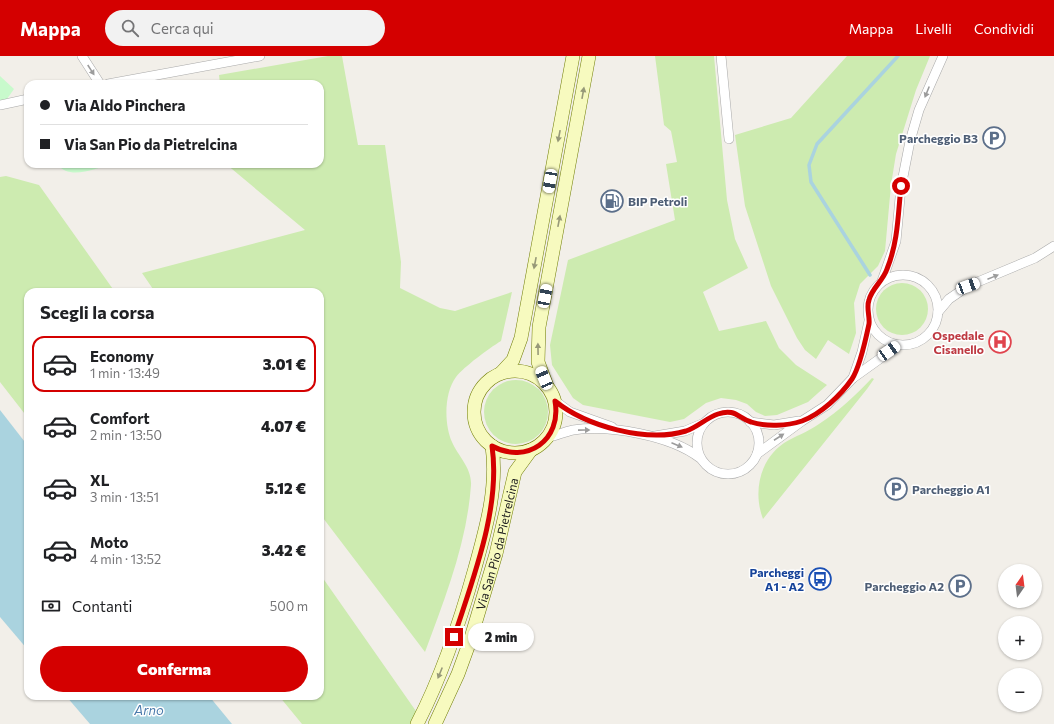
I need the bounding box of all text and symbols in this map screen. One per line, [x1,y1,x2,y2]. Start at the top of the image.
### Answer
search box [105,10,385,46]
text: Mappa [20,17,81,40]
icon: search [119,17,141,39]
text: Cerca qui [151,19,214,37]
text: Mappa [849,20,893,37]
text: Livelli [915,20,952,37]
text: Condividi [974,20,1034,37]
one-way arrow [88,64,95,76]
one-way arrow [923,86,929,98]
one-way arrow [580,87,586,99]
text: Via Aldo Pinchera [64,96,185,114]
parking icon: Parcheggio B3 [981,125,1007,151]
one-way arrow [555,130,561,142]
place label: Parcheggio B3 [899,131,978,145]
text: Via San Pio da Pietrelcina [64,135,237,153]
car [542,168,558,194]
route start [892,177,910,195]
fuel station icon: BIP Petroli [599,188,625,214]
place label: BIP Petroli [628,194,687,208]
one-way arrow [556,215,562,227]
one-way arrow [532,257,538,270]
one-way arrow [988,273,1000,279]
car [955,276,981,296]
car [537,283,553,309]
text: Scegli la corsa [40,301,155,323]
place label: Ospedale Cisanello [932,328,984,356]
hospital icon: Ospedale Cisanello [987,329,1013,355]
car [876,339,902,363]
one-way arrow [535,342,541,355]
icon: car [42,346,78,382]
text: Economy [90,347,154,365]
text: 3.01 € [263,355,306,373]
text: 1 min · 13:49 [90,365,160,381]
car [534,365,554,391]
icon: car [42,408,78,444]
text: Comfort [90,409,150,427]
text: 4.07 € [261,417,306,435]
text: 2 min · 13:50 [90,427,162,443]
one-way arrow [578,427,591,433]
one-way arrow [773,434,785,441]
one-way arrow [672,442,684,448]
icon: car [42,470,78,506]
text: XL [90,471,109,489]
street label: Via San Pio da Pietrelcina [473,476,520,612]
parking icon: Parcheggio A1 [883,476,909,502]
text: 5.12 € [265,479,306,497]
place label: Parcheggio A1 [912,482,990,496]
text: 3 min · 13:51 [90,489,159,505]
icon: car [42,532,78,568]
text: Moto [90,533,129,551]
text: 3.42 € [262,541,306,559]
text: 4 min · 13:52 [90,551,161,567]
north arrow [998,564,1042,608]
map controls [998,564,1042,712]
place label: Parcheggi A1 - A2 [749,565,804,593]
bus stop icon: Parcheggi A1 - A2 [807,566,833,592]
parking icon: Parcheggio A2 [947,573,973,599]
place label: Parcheggio A2 [865,579,944,593]
icon: cash [40,595,62,617]
text: Contanti [72,597,132,615]
text: 500 m [270,598,308,614]
button: + [998,616,1042,660]
callout: 2 min [468,623,534,651]
route end [445,628,463,646]
text: 2 min [485,629,517,645]
button: Conferma [40,646,308,692]
one-way arrow [437,668,443,680]
button: − [998,668,1042,712]
water label: Arno [133,702,164,718]

